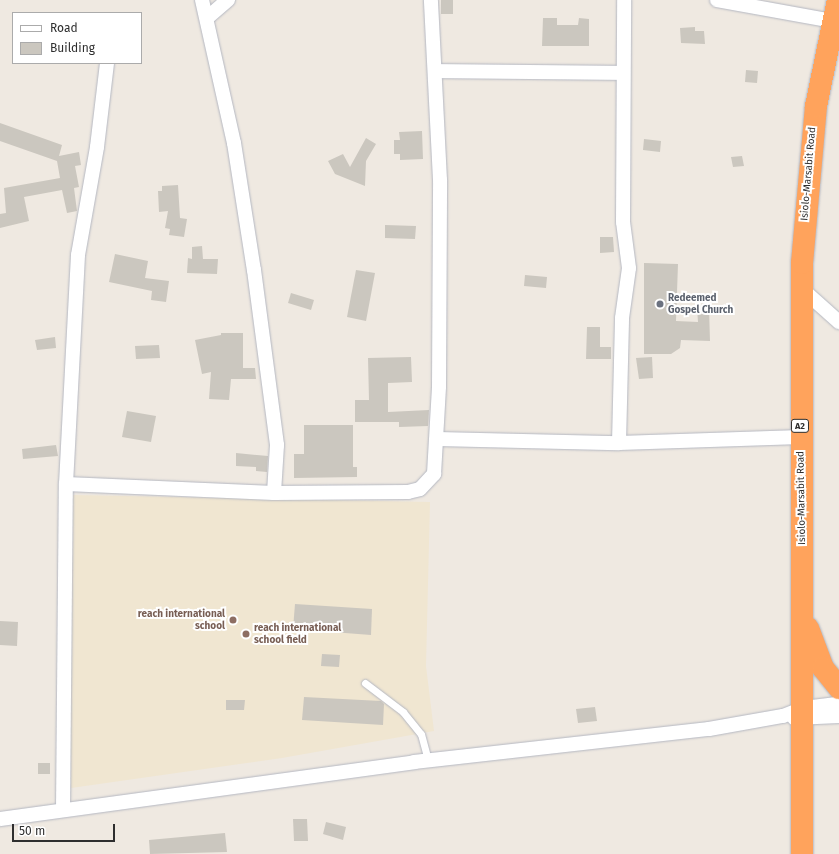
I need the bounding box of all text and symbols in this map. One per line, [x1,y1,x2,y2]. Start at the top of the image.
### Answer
legend [12,12,142,64]
text: Road [50,21,78,35]
text: Building [50,41,95,55]
street label: Isiolo-Marsabit Road [799,127,819,221]
place label: Redeemed Gospel Church [668,292,733,316]
marker: Redeemed Gospel Church [655,299,665,309]
road number: A2 [790,419,810,433]
street label: Isiolo-Marsabit Road [795,451,809,545]
place label: reach international school [138,608,225,632]
marker: reach international school [228,615,238,625]
place label: reach international school field [254,622,341,646]
marker: reach international school field [241,629,251,639]
scale bar [14,816,117,842]
text: 50 m [19,824,45,838]

